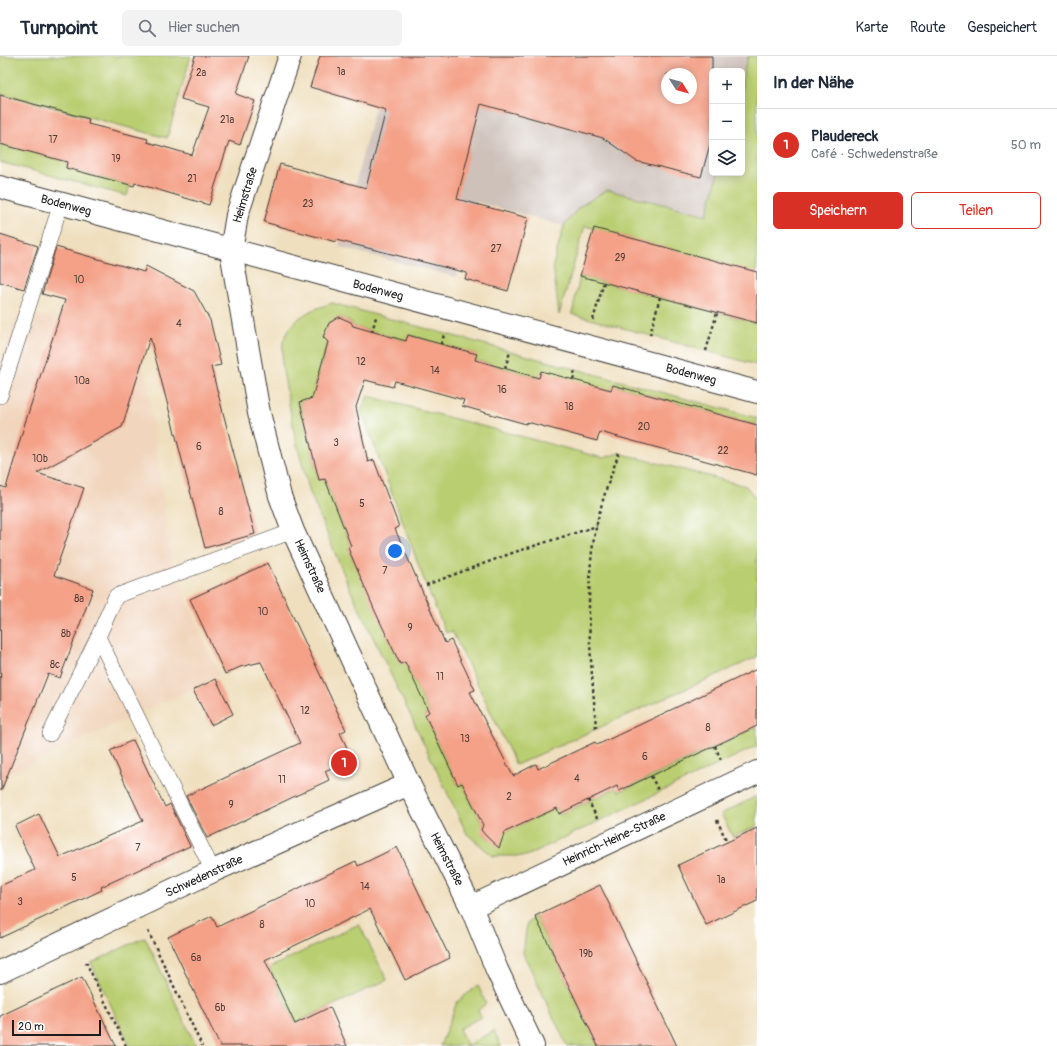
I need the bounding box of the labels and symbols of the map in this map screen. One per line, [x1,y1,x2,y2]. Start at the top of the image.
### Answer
house number: 1a [337,66,346,78]
house number: 2a [196,67,206,79]
north arrow [661,68,697,104]
house number: 21a [220,114,234,126]
house number: 17 [48,134,58,146]
house number: 19 [111,153,121,165]
street label: Heimstraße [230,165,261,225]
house number: 21 [187,173,197,185]
street label: Bodenweg [39,192,93,219]
house number: 23 [303,198,314,210]
house number: 27 [491,243,502,255]
house number: 29 [615,252,625,264]
house number: 10 [74,274,85,286]
street label: Bodenweg [351,277,405,304]
house number: 4 [176,318,182,330]
house number: 12 [356,356,366,368]
street label: Bodenweg [664,361,718,388]
house number: 14 [430,365,440,377]
house number: 10a [74,375,90,387]
house number: 16 [497,384,507,396]
house number: 18 [565,401,573,413]
house number: 20 [638,421,650,433]
house number: 3 [333,437,339,449]
house number: 6 [196,441,202,453]
house number: 22 [717,445,729,457]
house number: 10b [32,453,48,465]
house number: 5 [359,498,365,510]
house number: 8 [218,506,224,518]
street label: Heimstraße [291,537,329,596]
your location [385,541,405,561]
house number: 7 [382,565,388,577]
house number: 8a [74,593,84,605]
house number: 10 [258,606,269,618]
house number: 9 [407,622,413,634]
house number: 8b [61,628,71,640]
house number: 8c [50,659,60,671]
house number: 11 [436,671,444,683]
house number: 12 [300,705,310,717]
house number: 8 [705,722,711,734]
house number: 13 [460,733,470,745]
pin: 1 [331,748,357,778]
house number: 6 [642,751,648,763]
house number: 4 [574,773,580,785]
house number: 11 [278,774,286,786]
house number: 2 [506,791,512,803]
house number: 9 [228,799,234,811]
street label: Heinrich-Heine-Straße [560,809,668,870]
street label: Heimstraße [427,830,466,888]
house number: 7 [135,842,141,854]
street label: Schwedenstraße [163,852,245,901]
house number: 5 [71,872,77,884]
house number: 1a [717,874,726,886]
house number: 14 [360,881,370,893]
house number: 3 [17,896,23,908]
house number: 10 [305,898,316,910]
house number: 8 [259,919,265,931]
house number: 19b [579,948,593,960]
house number: 6a [191,952,202,964]
house number: 6b [215,1002,225,1014]
scale bar [12,1018,101,1037]

